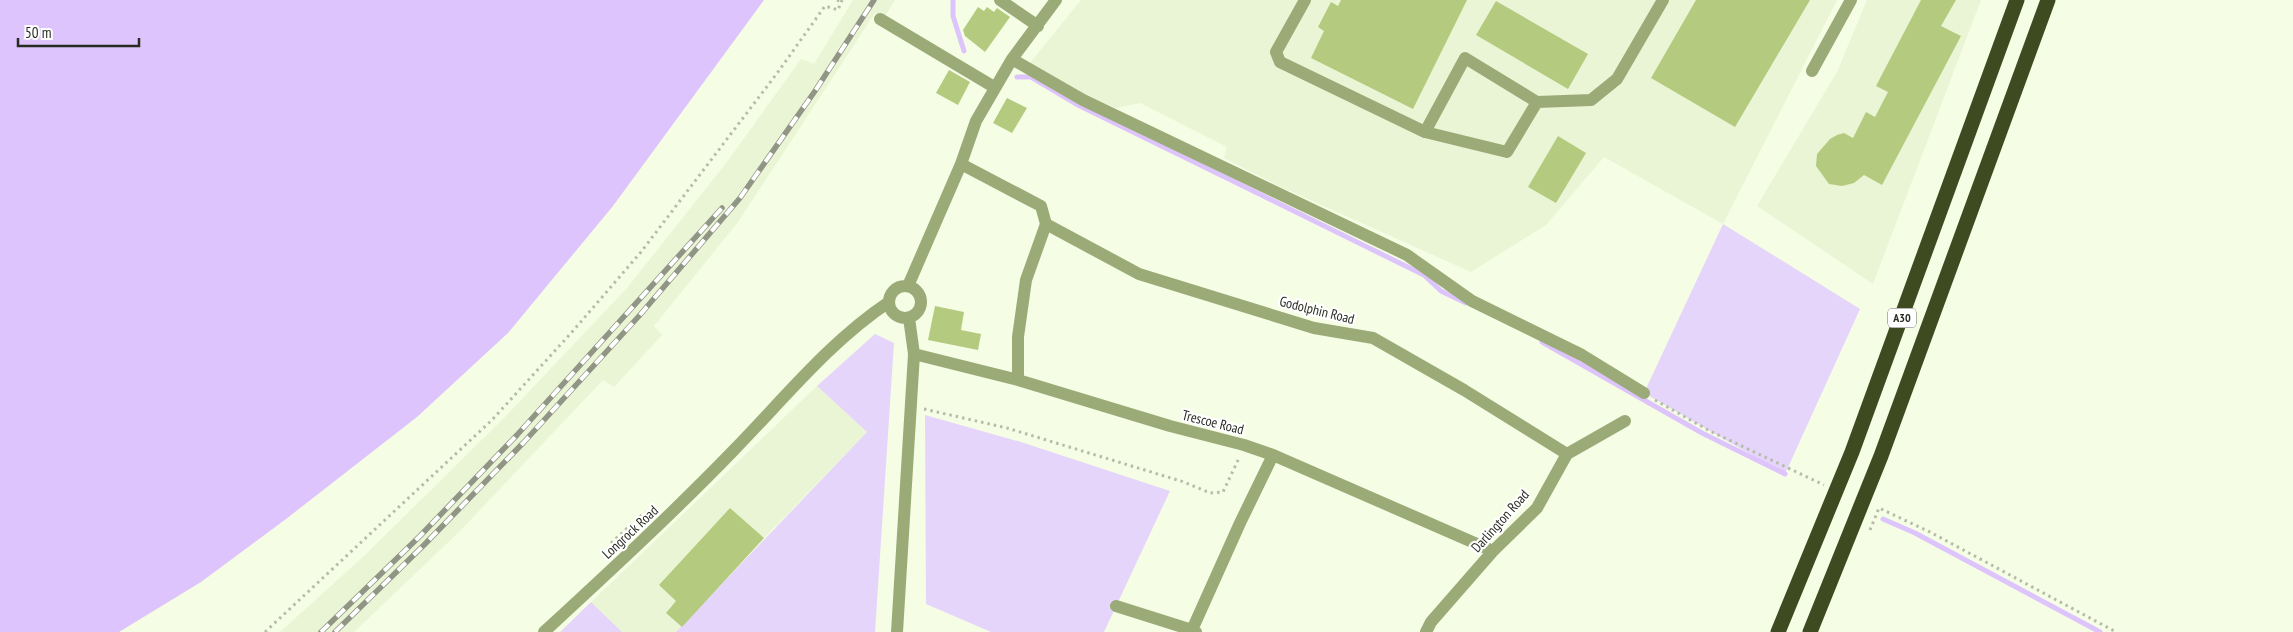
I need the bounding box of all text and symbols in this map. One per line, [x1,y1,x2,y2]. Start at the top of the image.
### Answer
scale bar [18,15,139,47]
text: 50 m [25,23,51,42]
street label: Godolphin Road [1278,292,1356,328]
road number: A30 [1888,308,1916,328]
street label: Trescoe Road [1180,406,1246,438]
street label: Darlington Road [1467,486,1533,556]
street label: Longrock Road [598,501,662,563]

